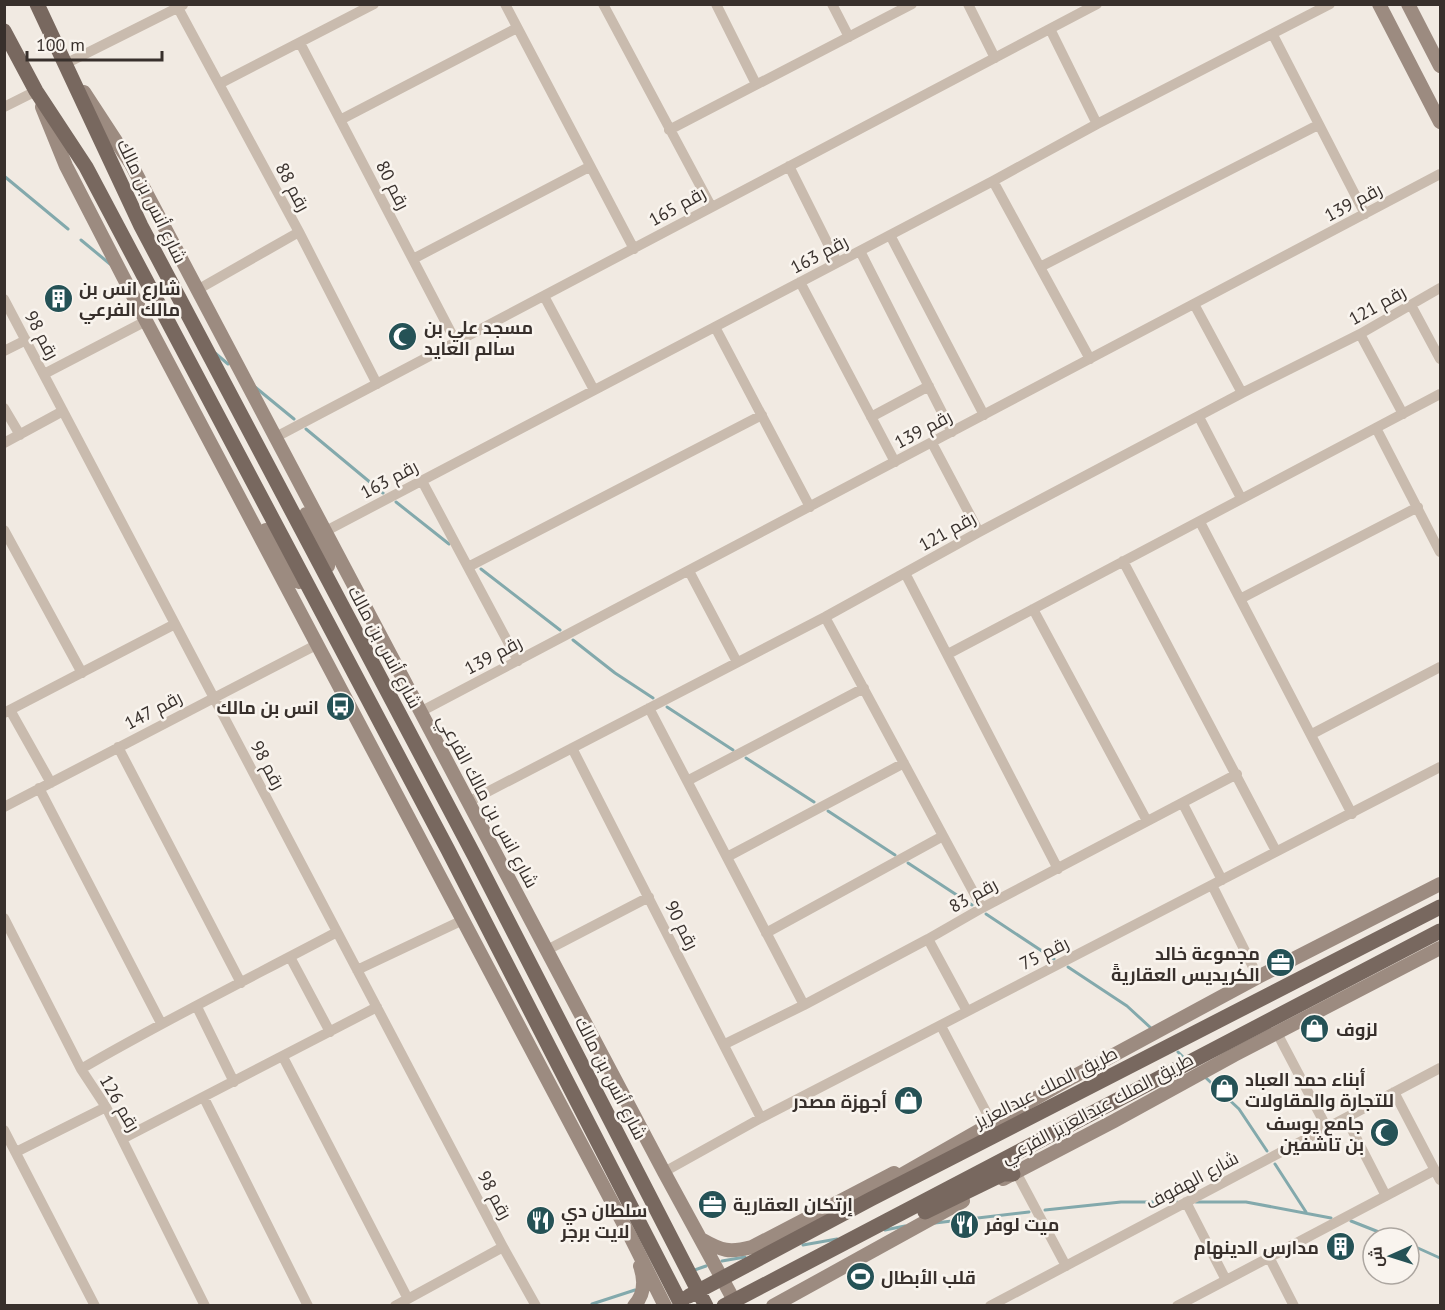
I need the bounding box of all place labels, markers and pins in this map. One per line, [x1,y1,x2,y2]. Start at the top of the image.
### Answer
place label: شارع انس بن مالك الفرعي [79,277,181,325]
building icon: شارع انس بن مالك الفرعي [42,282,74,314]
place label: مسجد علي بن سالم العايد [424,316,533,361]
mosque icon: مسجد علي بن سالم العايد [387,321,419,353]
bus stop icon: انس بن مالك [324,691,356,723]
place label: انس بن مالك [216,696,319,719]
place label: مجموعة خالد الكريديس العقاريةً [1111,942,1260,986]
office icon: مجموعة خالد الكريديس العقاريةً [1265,947,1297,979]
shop icon: لزوف [1299,1013,1331,1045]
place label: لزوف [1336,1018,1378,1041]
place label: أبناء حمد العباد للتجارة والمقاولات [1245,1067,1394,1112]
shop icon: أبناء حمد العباد للتجارة والمقاولات [1208,1073,1240,1105]
shop icon: أجهزة مصدر [892,1085,924,1117]
place label: أجهزة مصدر [792,1089,887,1113]
place label: جامع يوسف بن تاشفين [1266,1112,1364,1156]
mosque icon: جامع يوسف بن تاشفين [1369,1117,1401,1149]
office icon: إرتكان العقارية [696,1188,728,1220]
place label: إرتكان العقارية [733,1193,853,1217]
place label: سلطان دي لايت برجر [560,1199,647,1243]
restaurant icon: سلطان دي لايت برجر [524,1204,556,1236]
restaurant icon: ميت لوفر [948,1208,980,1240]
place label: ميت لوفر [984,1213,1060,1236]
building icon: مدارس الدينهام [1324,1231,1356,1263]
place label: مدارس الدينهام [1194,1236,1319,1260]
sports icon: قلب الأبطال [844,1261,876,1293]
place label: قلب الأبطال [881,1266,976,1289]

